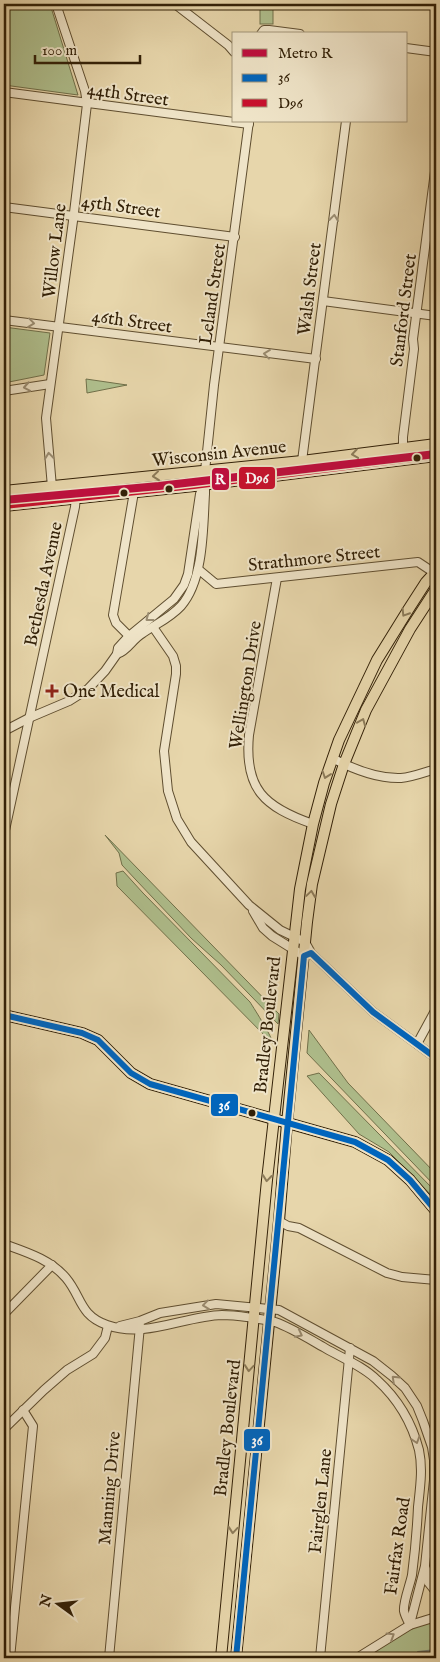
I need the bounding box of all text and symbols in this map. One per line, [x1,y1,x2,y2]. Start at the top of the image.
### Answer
scale bar [35,32,140,64]
legend [232,32,408,122]
text: 100 m [42,41,78,60]
text: Metro R [278,44,333,63]
text: 36 [278,68,291,87]
street label: 44th Street [86,78,170,113]
text: D96 [278,94,304,113]
street label: 45th Street [80,191,162,224]
street label: Willow Lane [38,202,73,300]
one-way arrow [328,213,339,221]
street label: Walsh Street [293,241,328,337]
street label: Leland Street [195,242,232,346]
street label: Stanford Street [386,252,423,368]
street label: 46th Street [90,305,173,339]
one-way arrow [28,317,36,328]
one-way arrow [263,349,271,360]
one-way arrow [23,381,31,391]
street label: Wisconsin Avenue [151,436,287,473]
one-way arrow [350,448,358,459]
one-way arrow [44,452,55,460]
unlabelled marker [412,453,422,463]
line badge: D96 [238,466,276,490]
line badge: R [211,467,230,491]
one-way arrow [152,470,160,481]
text: D96 [245,470,270,488]
text: R [215,471,227,489]
unlabelled marker [164,484,174,494]
unlabelled marker [119,488,129,498]
street label: Bethesda Avenue [20,520,69,649]
street label: Strathmore Street [247,541,381,578]
one-way arrow [402,608,412,617]
one-way arrow [146,613,155,621]
street label: Wellington Drive [225,619,268,751]
place label: One Medical [63,681,160,704]
marker: One Medical [45,684,59,698]
one-way arrow [356,718,366,726]
one-way arrow [322,770,332,778]
one-way arrow [305,889,316,897]
street label: Bradley Boulevard [250,955,287,1095]
line badge: 36 [210,1093,239,1117]
text: 36 [218,1097,231,1115]
unlabelled marker [247,1108,257,1118]
one-way arrow [262,1174,273,1182]
one-way arrow [202,1299,210,1310]
one-way arrow [294,1328,303,1338]
street label: Bradley Boulevard [210,1358,247,1498]
one-way arrow [244,1364,255,1372]
one-way arrow [392,1376,401,1385]
line badge: 36 [243,1428,271,1452]
street label: Manning Drive [94,1430,127,1546]
text: 36 [251,1432,264,1450]
one-way arrow [410,1435,420,1444]
street label: Fairglen Lane [305,1448,338,1555]
street label: Fairfax Road [380,1496,417,1596]
one-way arrow [228,1526,239,1534]
north arrow [32,1580,82,1630]
text: N [36,1593,57,1610]
one-way arrow [385,1633,394,1643]

